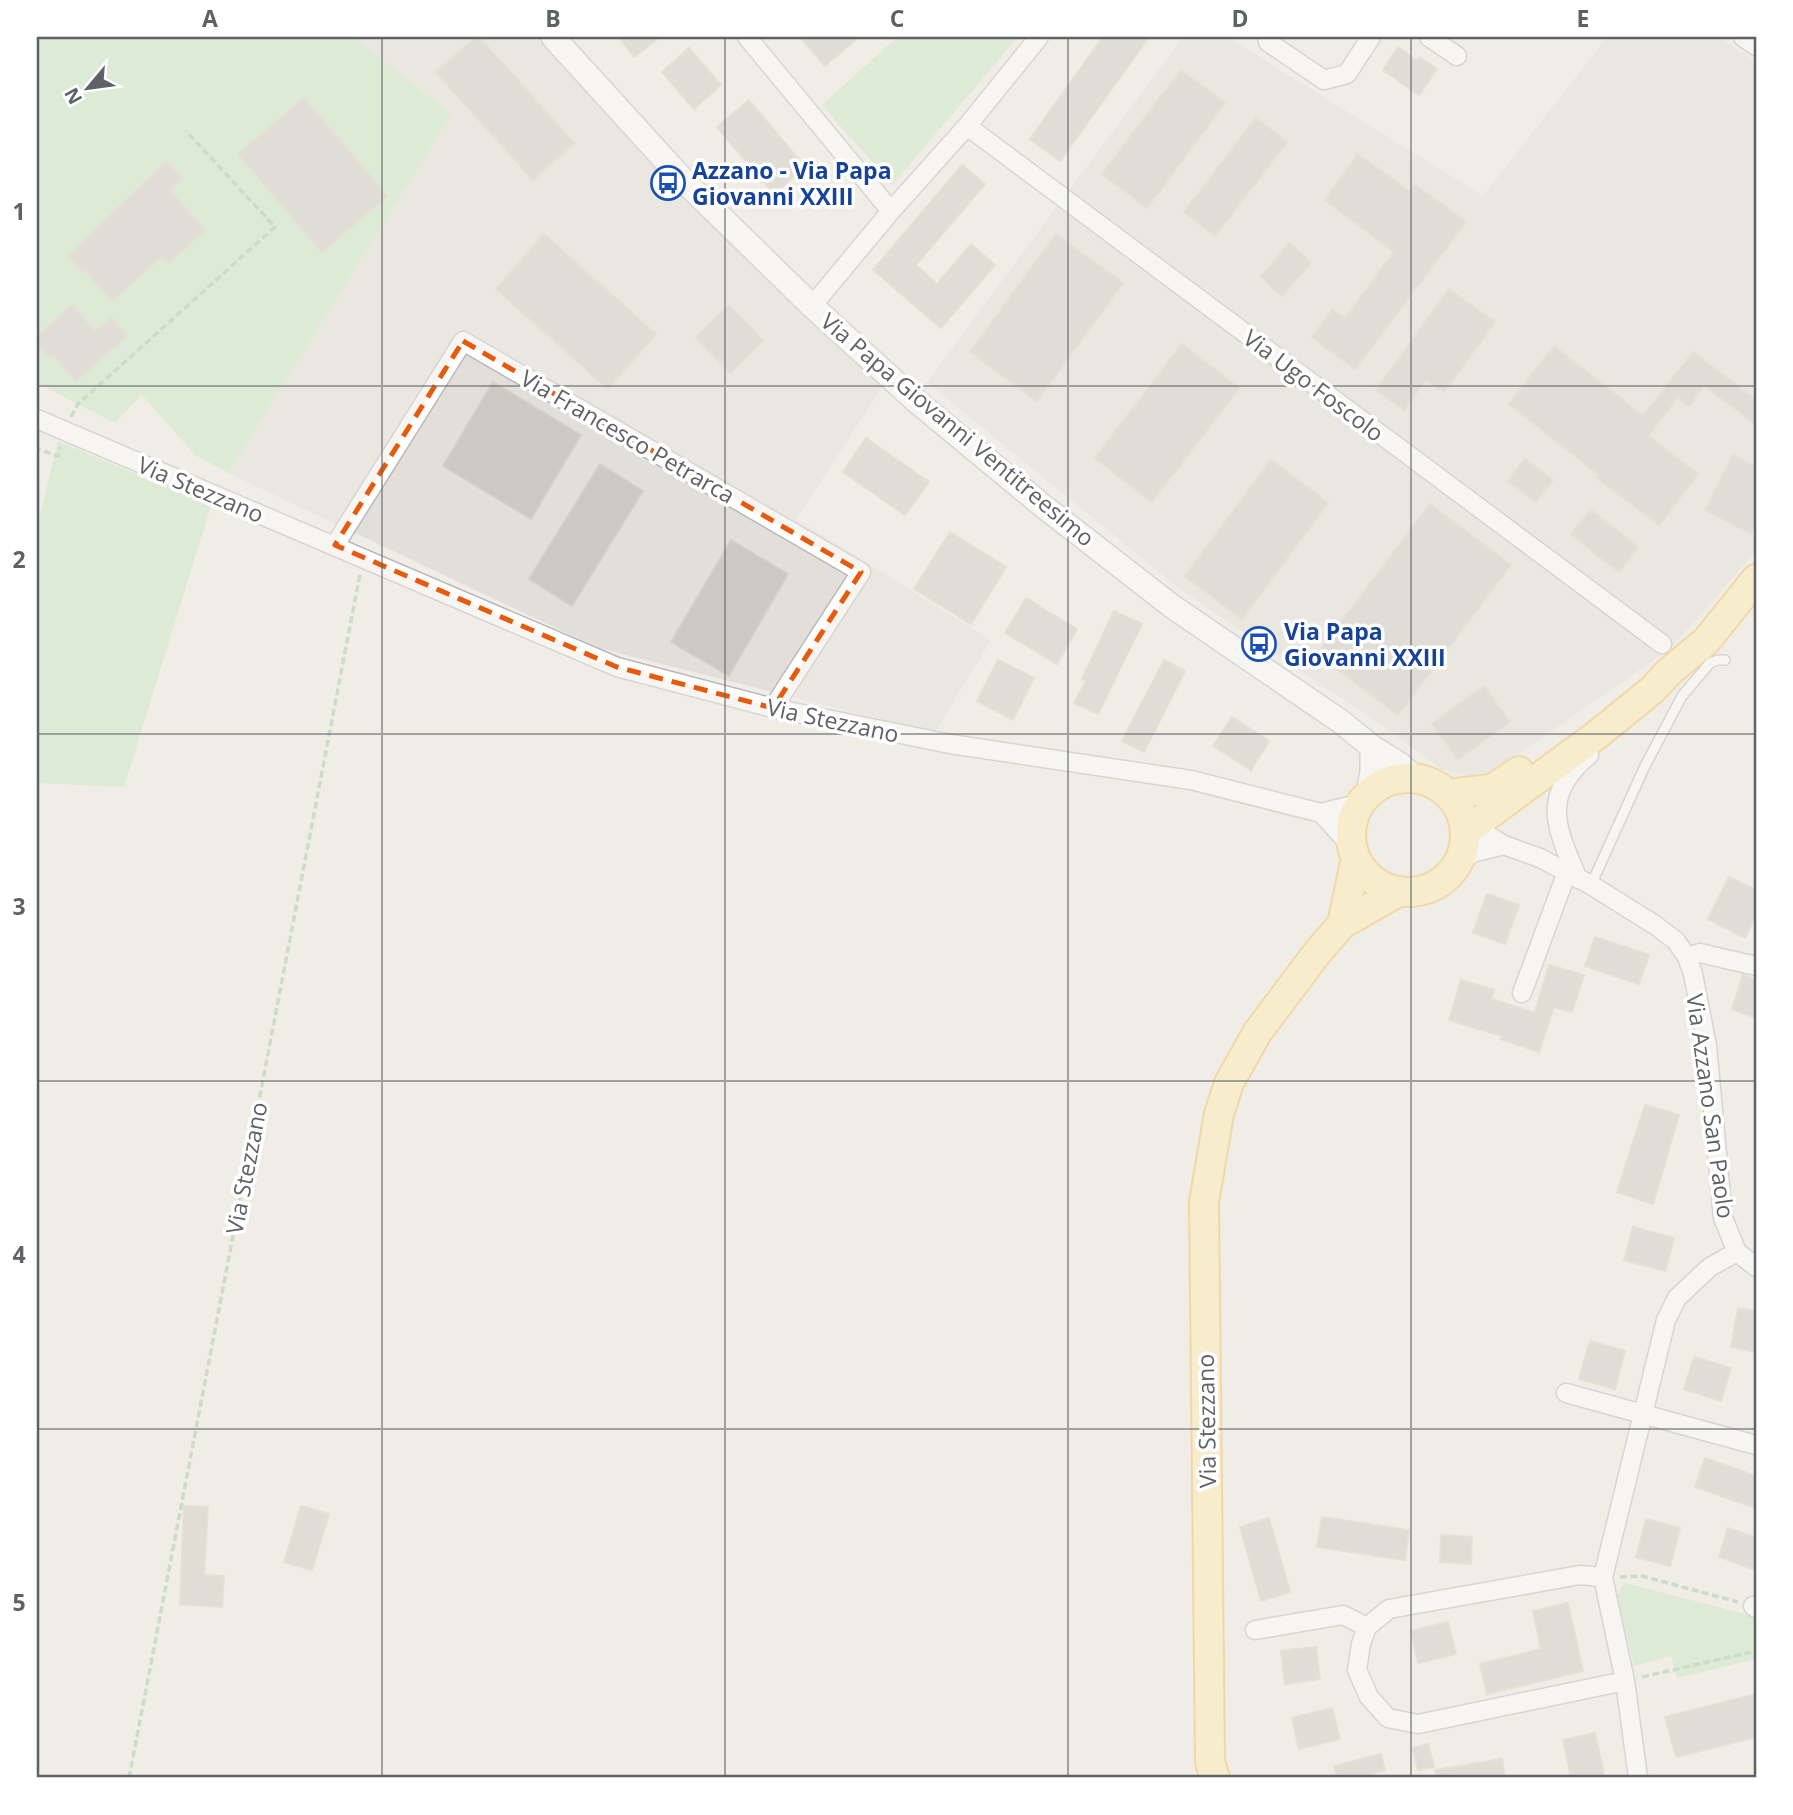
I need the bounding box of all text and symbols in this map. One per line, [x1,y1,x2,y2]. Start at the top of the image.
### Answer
text: A [202,2,218,34]
text: B [545,2,561,34]
text: C [890,2,904,34]
text: D [1231,2,1249,34]
text: E [1577,2,1589,34]
north arrow [52,52,122,122]
text: N [58,83,88,109]
place label: Azzano - Via Papa Giovanni XXIII [692,154,892,212]
bus stop icon: Azzano - Via Papa Giovanni XXIII [649,164,687,202]
text: 1 [12,195,26,227]
street label: Via Papa Giovanni Ventitreesimo [814,305,1102,553]
street label: Via Ugo Foscolo [1237,322,1391,448]
street label: Via Francesco Petrarca [515,362,741,510]
street label: Via Stezzano [133,448,269,530]
text: 2 [12,543,26,575]
place label: Via Papa Giovanni XXIII [1284,615,1446,673]
bus stop icon: Via Papa Giovanni XXIII [1240,625,1278,663]
street label: Via Stezzano [764,690,902,750]
text: 3 [12,890,26,922]
street label: Via Azzano San Paolo [1679,992,1743,1220]
street label: Via Stezzano [217,1099,275,1237]
text: 4 [12,1238,26,1270]
street label: Via Stezzano [1189,1354,1223,1488]
text: 5 [12,1586,26,1618]

